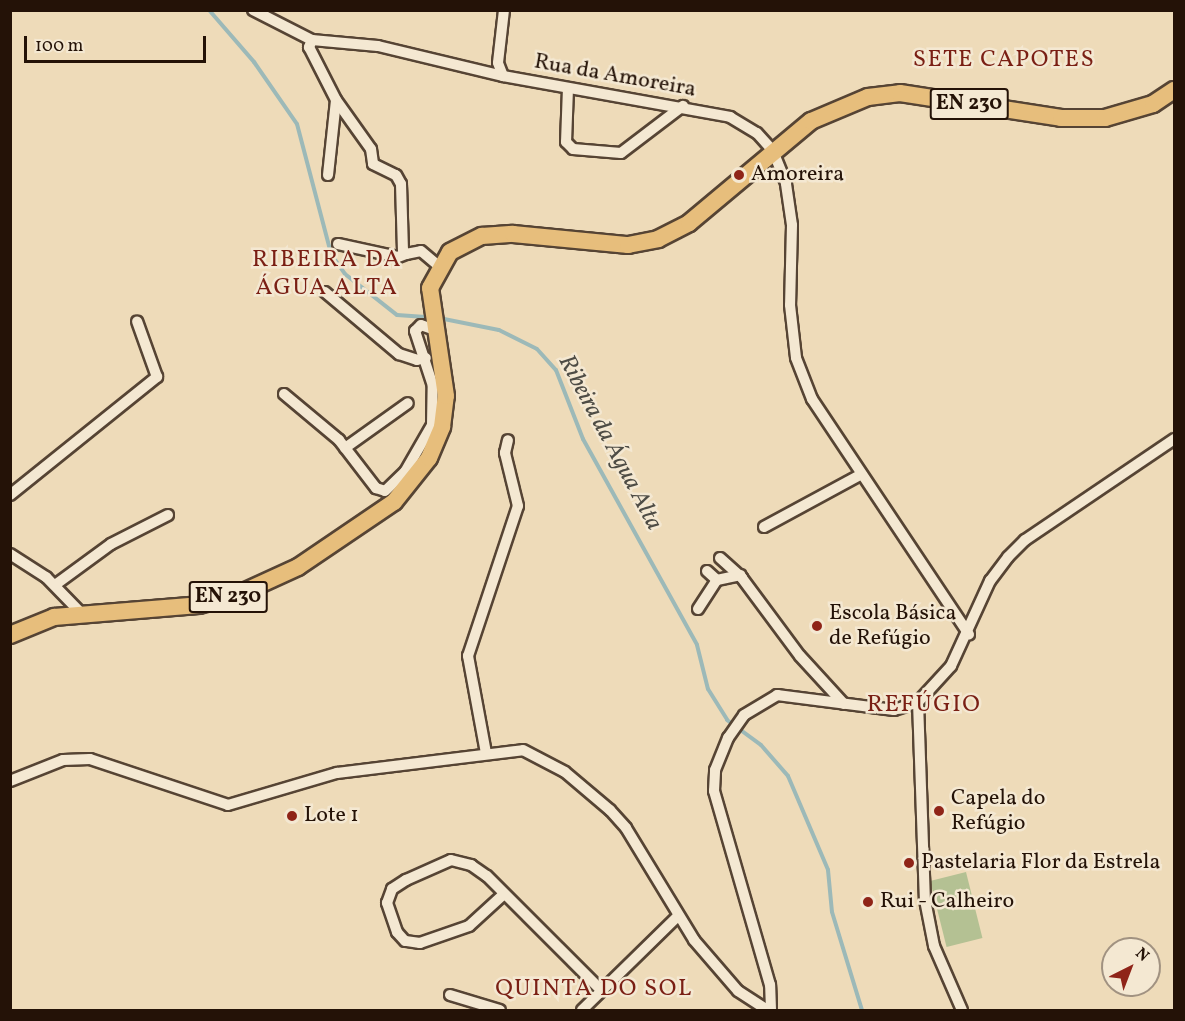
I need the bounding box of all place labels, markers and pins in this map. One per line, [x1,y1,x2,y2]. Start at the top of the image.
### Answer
place label: Amoreira [751,162,844,188]
marker: Amoreira [732,168,746,182]
place label: Escola Básica de Refúgio [829,600,956,652]
marker: Escola Básica de Refúgio [810,619,824,633]
place label: Capela do Refúgio [951,785,1045,836]
place label: Lote 1 [304,803,359,829]
marker: Capela do Refúgio [932,804,946,818]
marker: Lote 1 [285,809,299,823]
place label: Pastelaria Flor da Estrela [921,850,1160,876]
marker: Pastelaria Flor da Estrela [902,856,916,870]
place label: Rui - Calheiro [880,889,1015,915]
marker: Rui - Calheiro [861,895,875,909]

